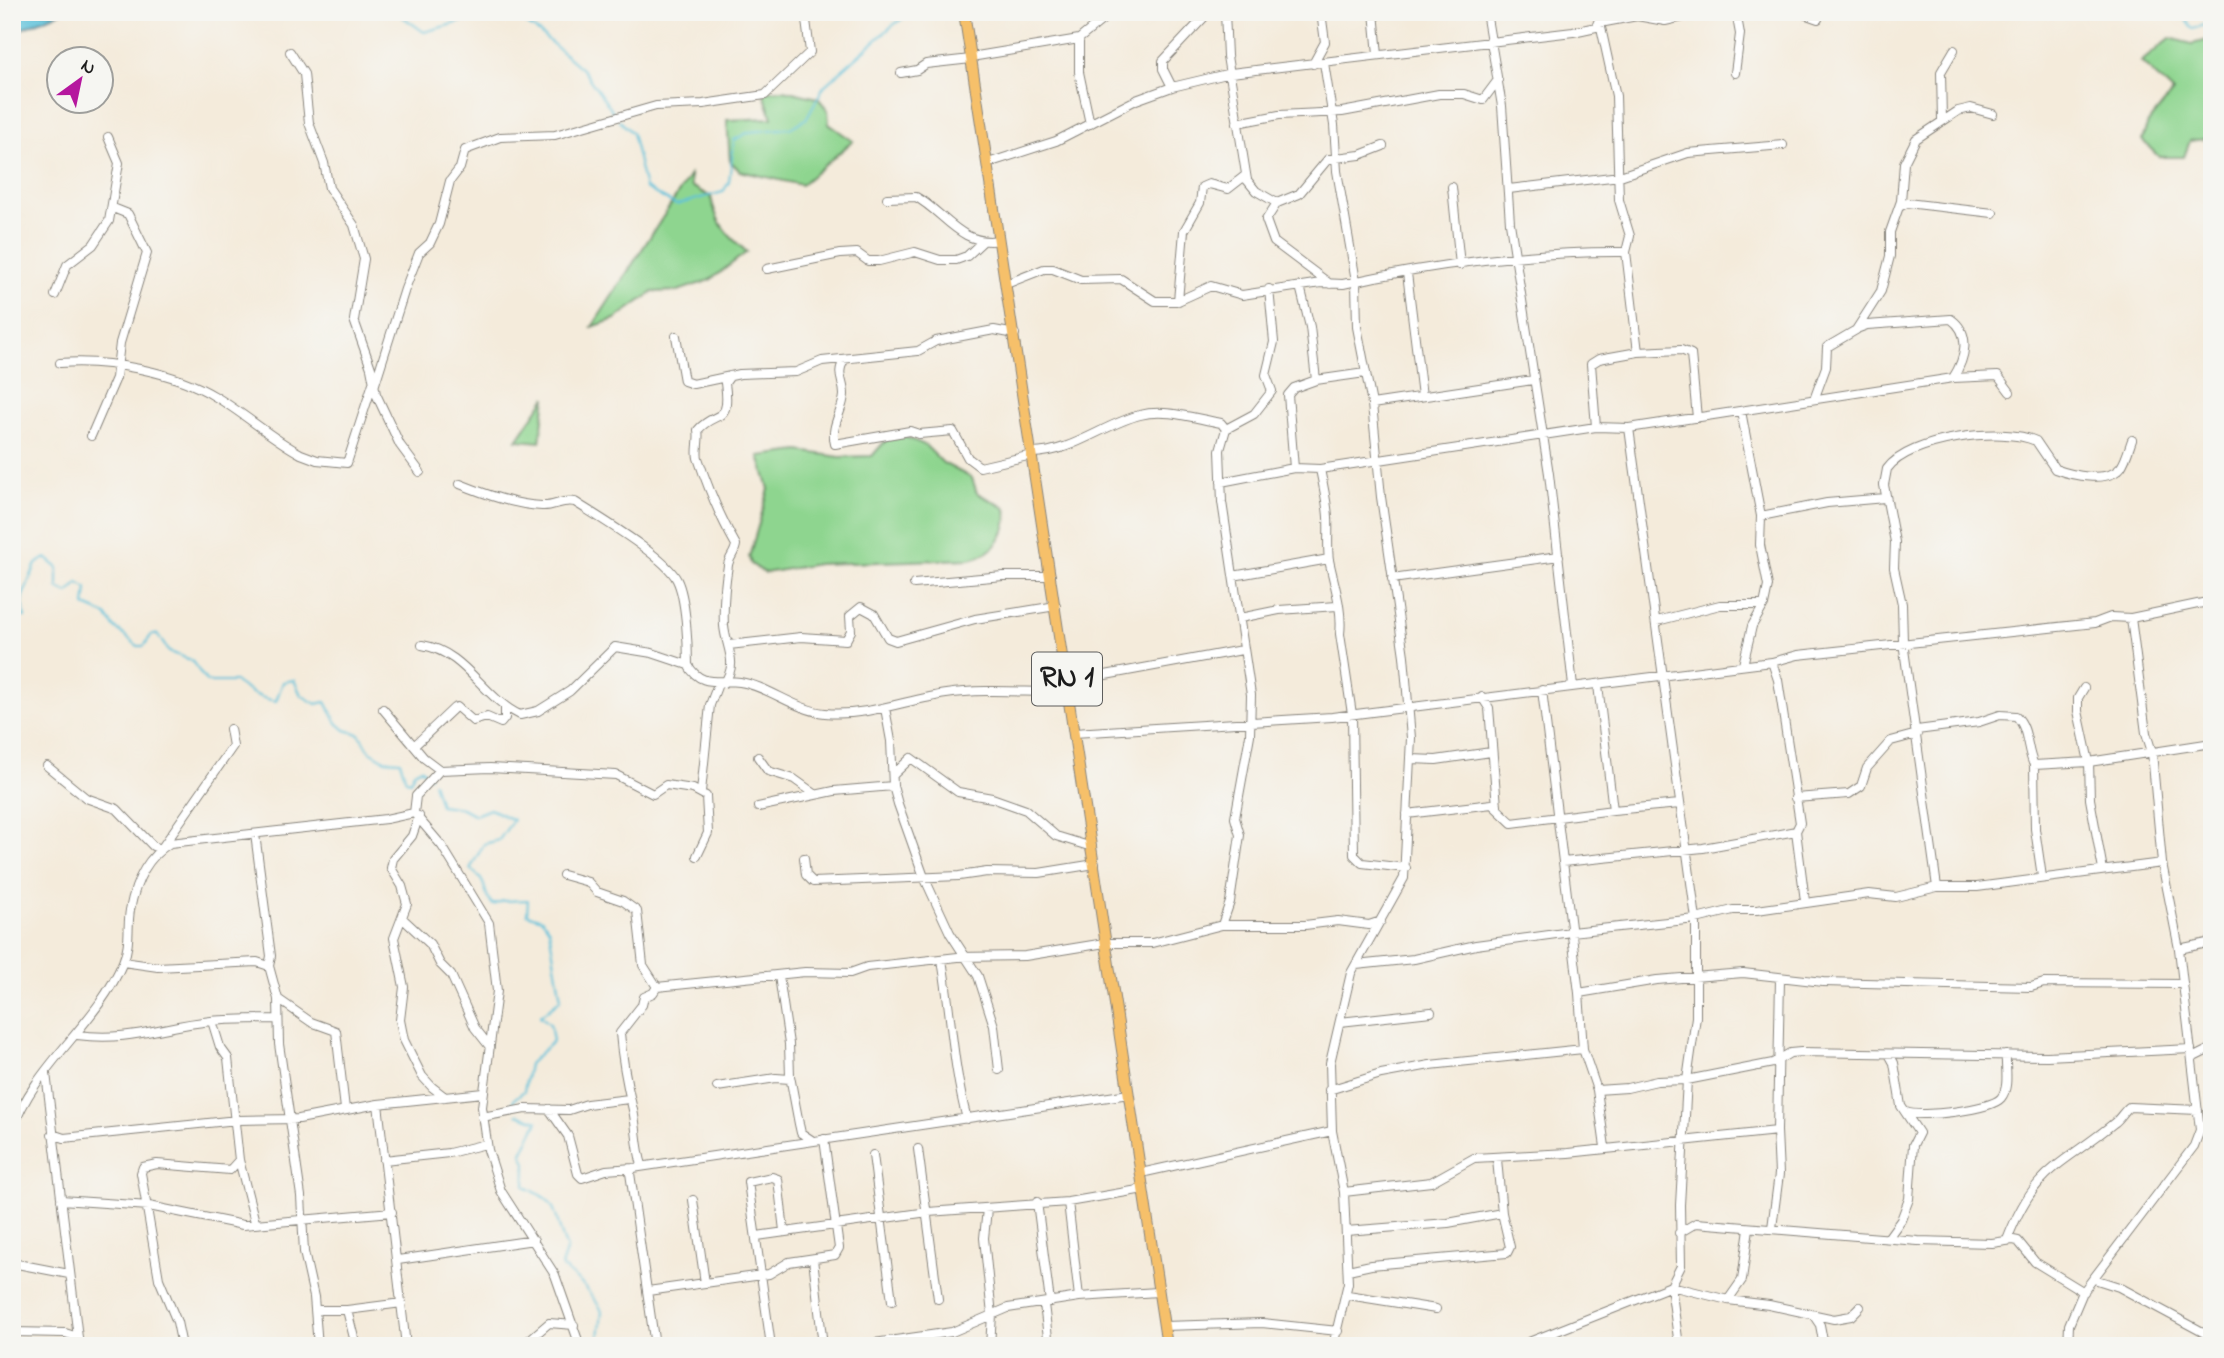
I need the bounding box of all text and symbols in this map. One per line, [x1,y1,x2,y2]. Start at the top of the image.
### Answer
north arrow [46,46,116,116]
text: N [75,53,101,83]
road number: RN 1 [1032,652,1102,706]

